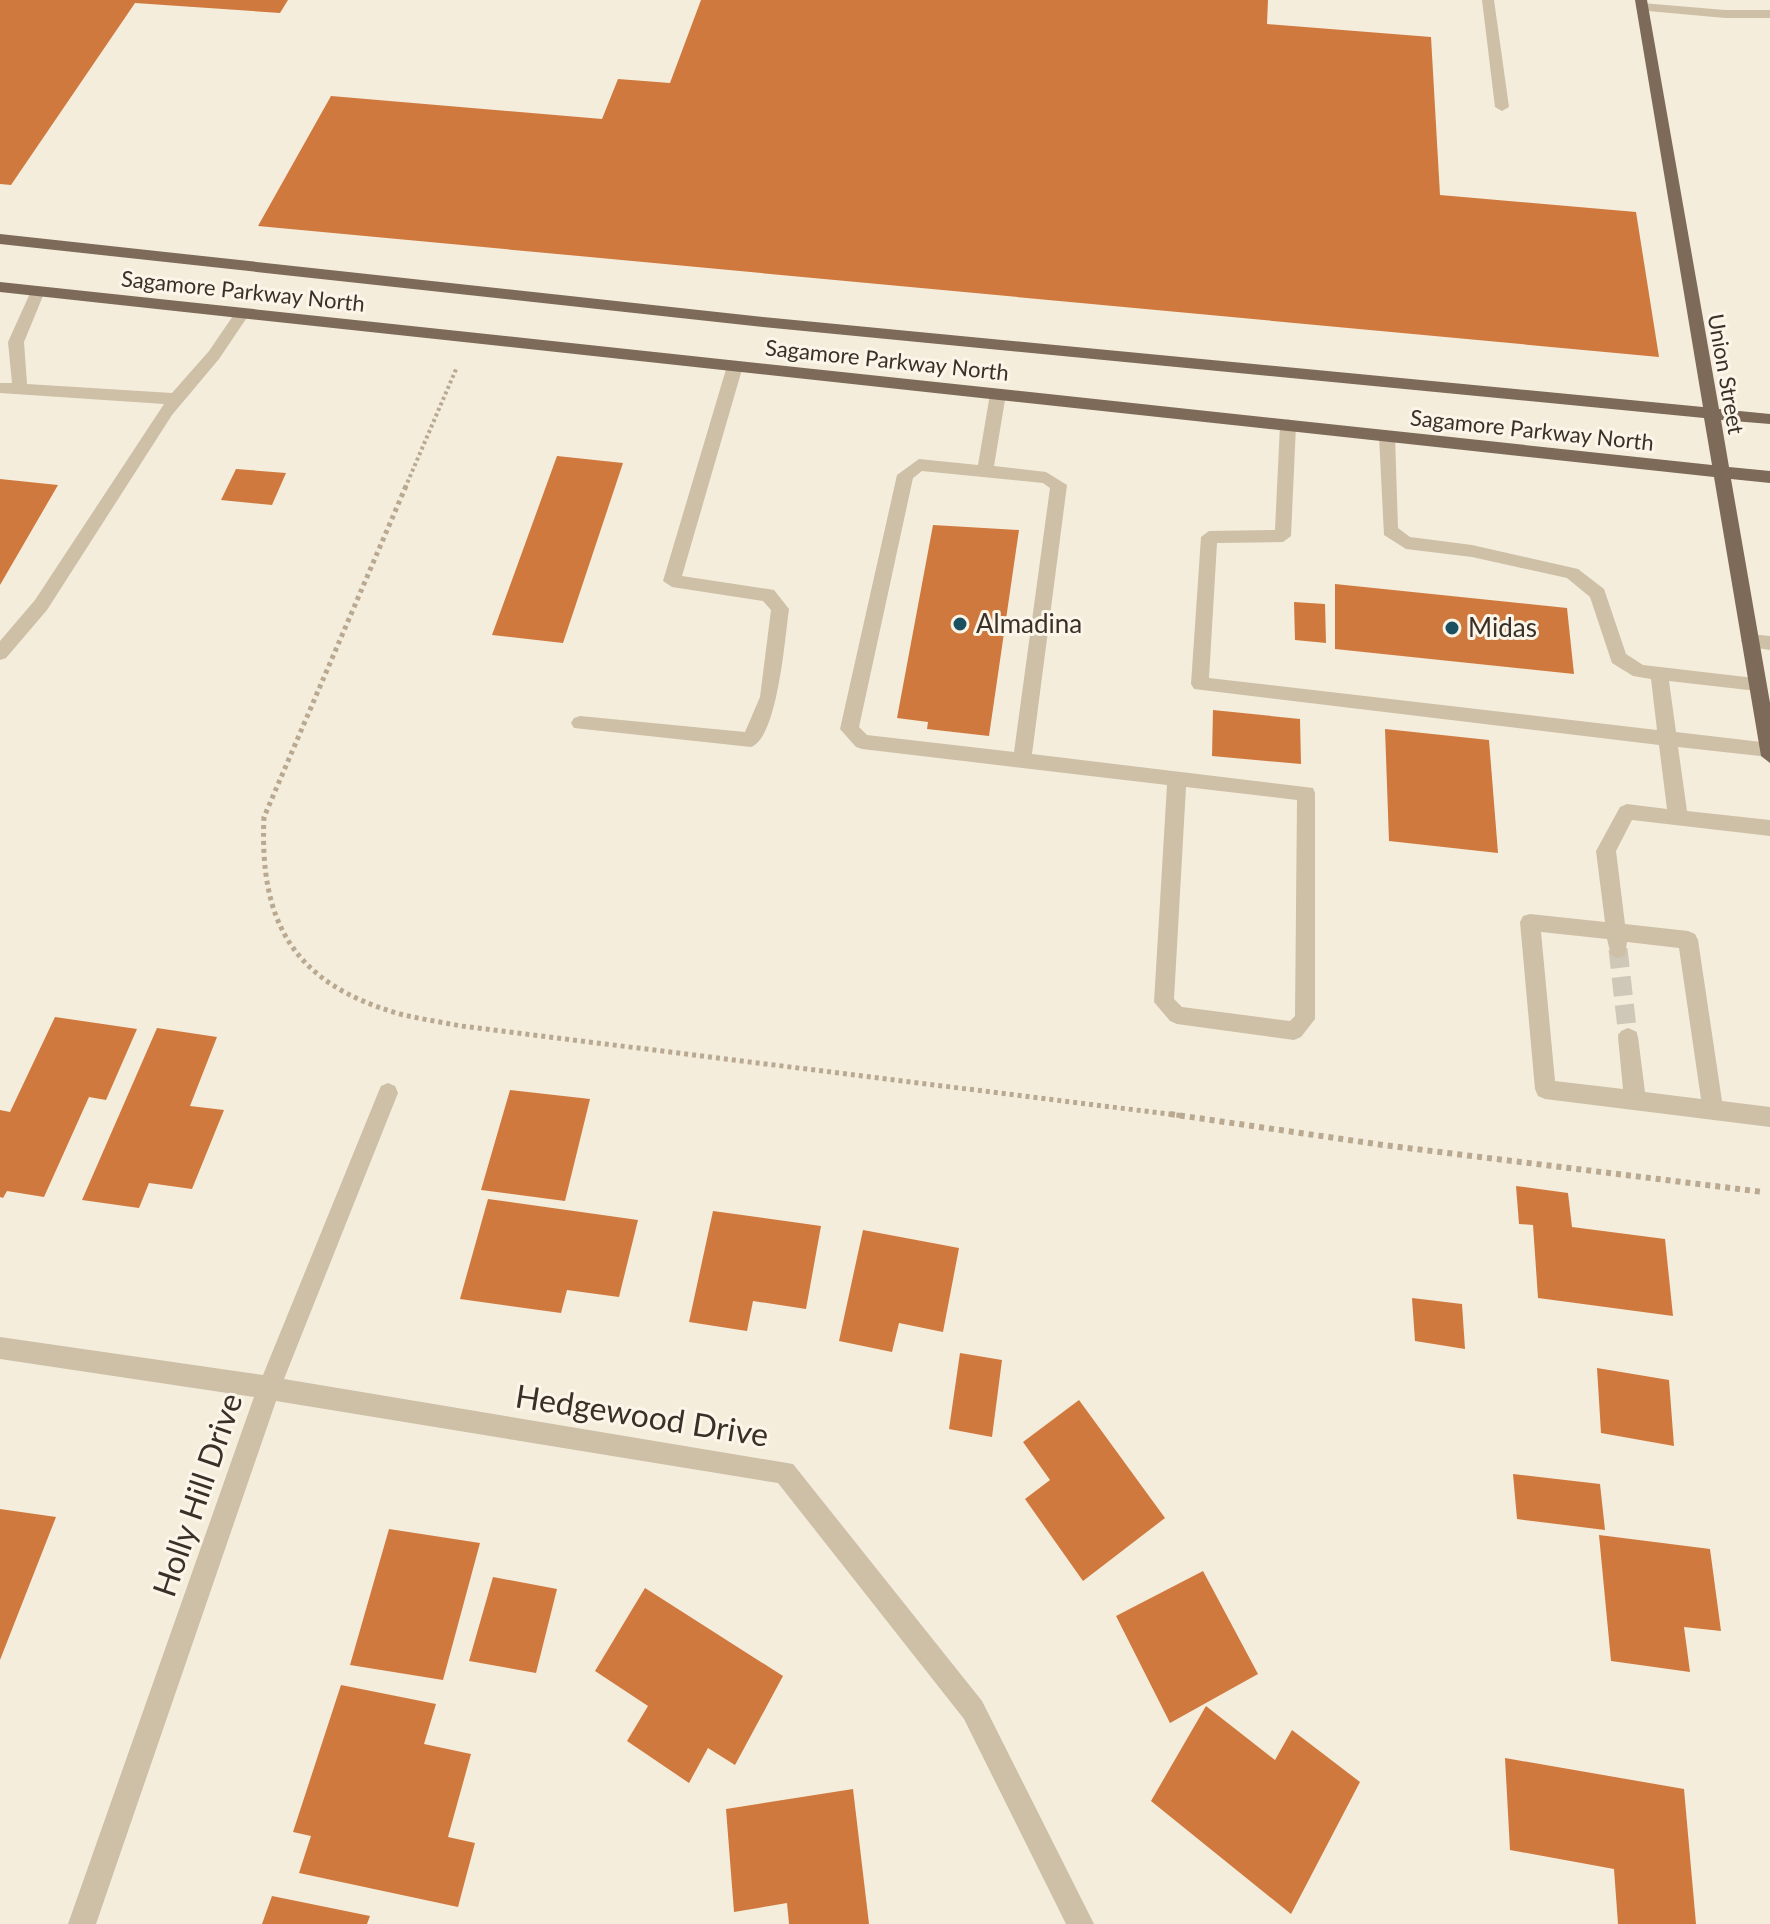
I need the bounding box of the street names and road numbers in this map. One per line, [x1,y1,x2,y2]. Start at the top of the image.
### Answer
street label: Sagamore Parkway North [120,264,366,317]
street label: Union Street [1703,312,1750,436]
street label: Sagamore Parkway North [764,333,1010,386]
street label: Sagamore Parkway North [1409,403,1655,456]
street label: Hedgewood Drive [513,1375,771,1454]
street label: Holly Hill Drive [144,1388,250,1601]

